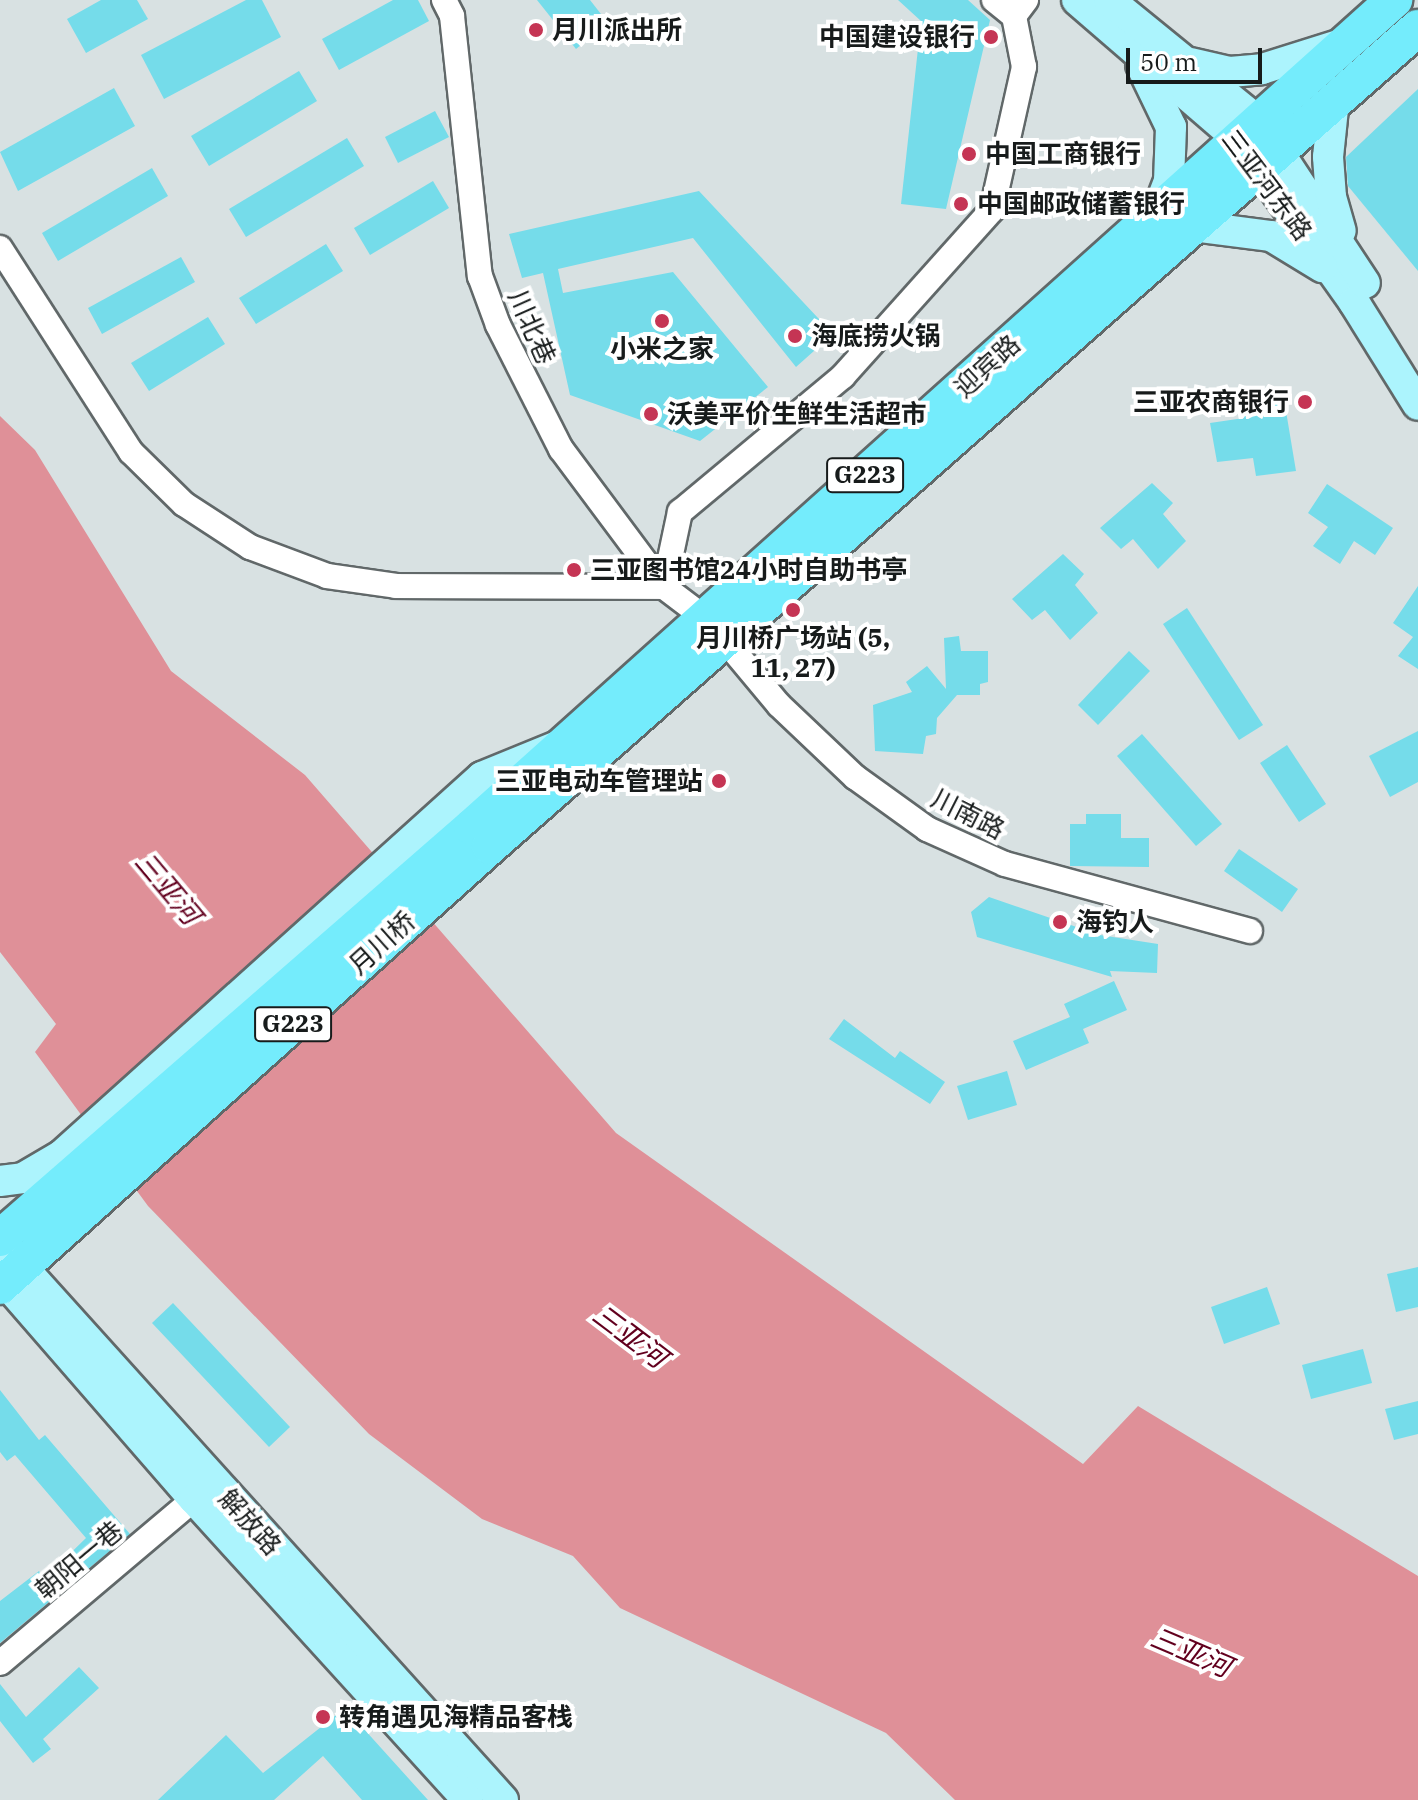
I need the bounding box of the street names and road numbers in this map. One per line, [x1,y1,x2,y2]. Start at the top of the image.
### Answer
street label: 三亚河东路 [1215,124,1319,246]
street label: 川北巷 [502,285,562,369]
street label: 迎宾路 [948,328,1026,404]
road number: G223 [825,455,905,495]
street label: 川南路 [926,782,1010,846]
street label: 月川桥 [343,905,421,981]
road number: G223 [253,1004,333,1044]
street label: 解放路 [212,1483,288,1561]
street label: 朝阳一巷 [29,1515,129,1605]

